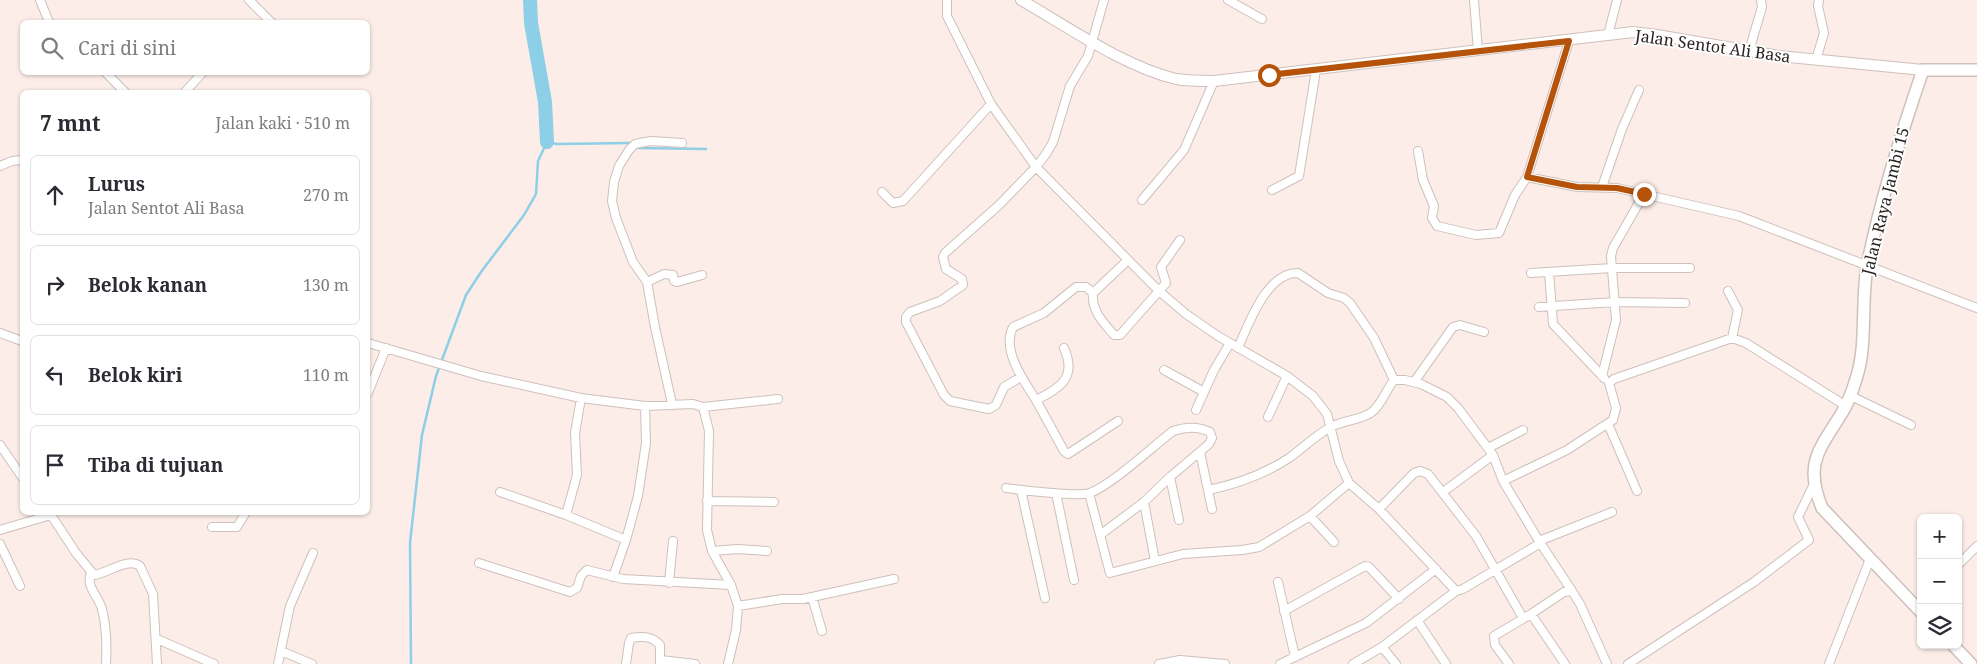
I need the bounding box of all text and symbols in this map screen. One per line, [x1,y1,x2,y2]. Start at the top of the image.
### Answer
search box [20,20,370,75]
street label: Jalan Sentot Ali Basa [1633,24,1792,68]
icon: search [38,34,66,62]
text: Cari di sini [78,35,176,61]
route start [1258,64,1281,87]
text: 7 mnt [40,109,101,137]
text: Jalan kaki · 510 m [216,112,350,134]
street label: Jalan Raya Jambi 15 [1856,125,1914,278]
text: Lurus [88,171,145,197]
icon: ahead [41,181,69,209]
route end [1633,183,1656,206]
text: 270 m [303,184,349,206]
text: Jalan Sentot Ali Basa [88,197,245,219]
icon: right [41,271,69,299]
text: Belok kanan [88,272,207,298]
text: 130 m [303,274,349,296]
icon: left [41,361,69,389]
text: Belok kiri [88,362,182,388]
text: 110 m [303,364,349,386]
icon: arrive [41,451,69,479]
text: Tiba di tujuan [88,452,223,478]
map controls [1917,514,1962,649]
button: + [1917,514,1962,559]
button: − [1917,559,1962,604]
button: layers [1917,604,1962,649]

